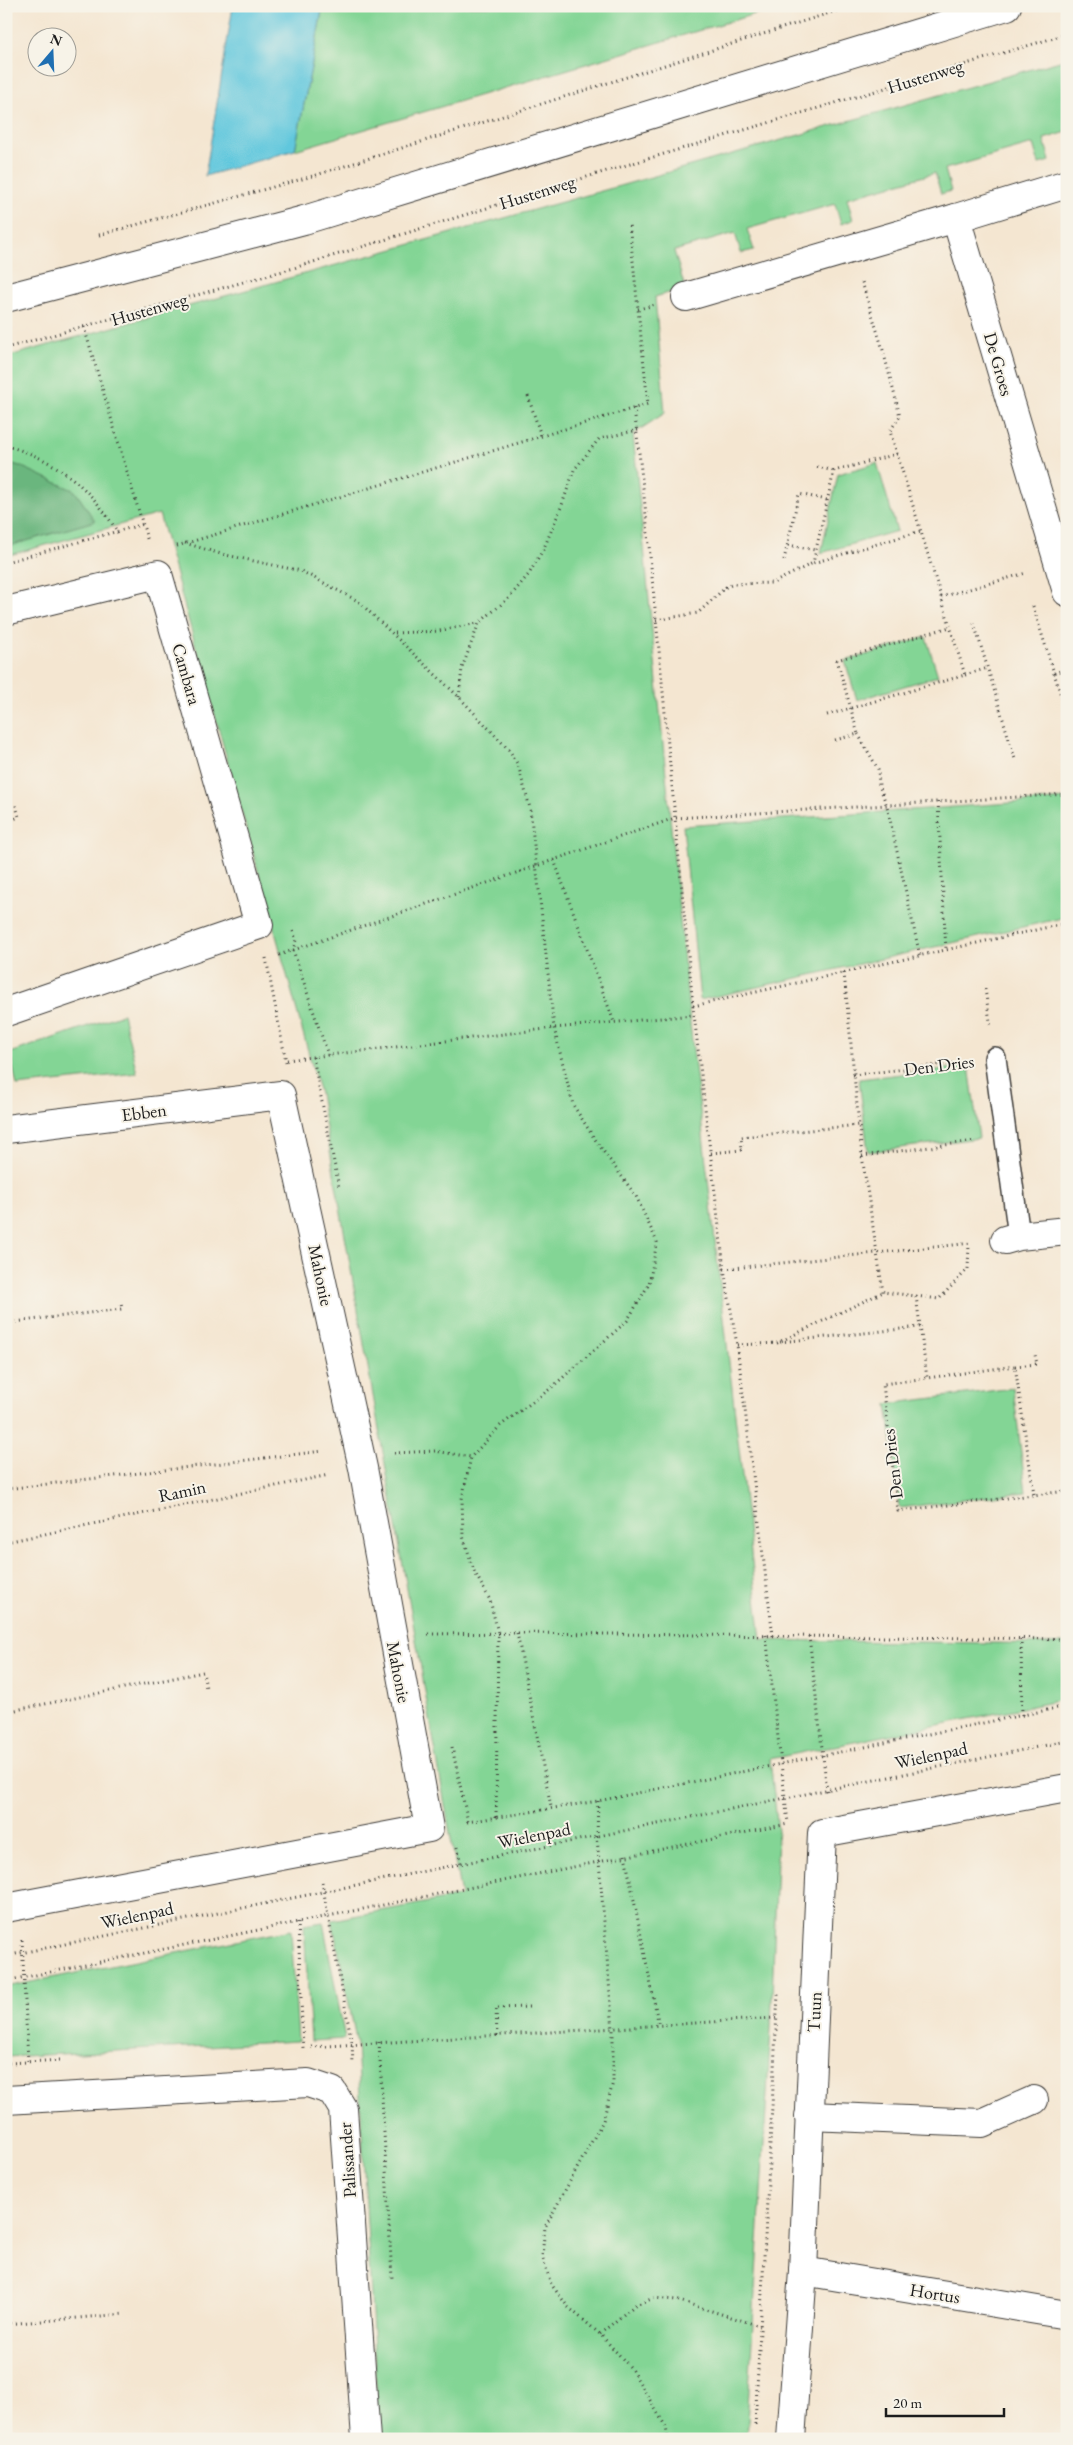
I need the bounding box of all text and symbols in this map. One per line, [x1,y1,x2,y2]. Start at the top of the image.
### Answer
north arrow [28,28,78,78]
text: N [48,29,65,50]
street label: Hustenweg [884,54,966,98]
street label: Hustenweg [496,170,578,214]
street label: Hustenweg [108,287,190,331]
street label: De Groes [979,330,1019,399]
street label: Cambara [167,640,207,708]
street label: Den Dries [903,1049,976,1081]
street label: Ebben [120,1098,168,1126]
street label: Mahonie [303,1242,339,1308]
street label: Den Dries [876,1427,908,1500]
street label: Ramin [156,1475,208,1507]
street label: Mahonie [382,1639,416,1705]
street label: Wielenpad [893,1736,970,1774]
street label: Wielenpad [496,1817,573,1853]
street label: Wielenpad [99,1896,176,1934]
street label: Tuun [801,1991,827,2033]
street label: Palissander [333,2122,361,2198]
street label: Hortus [908,2278,962,2308]
scale bar [886,2385,1003,2417]
text: 20 m [893,2393,922,2412]

